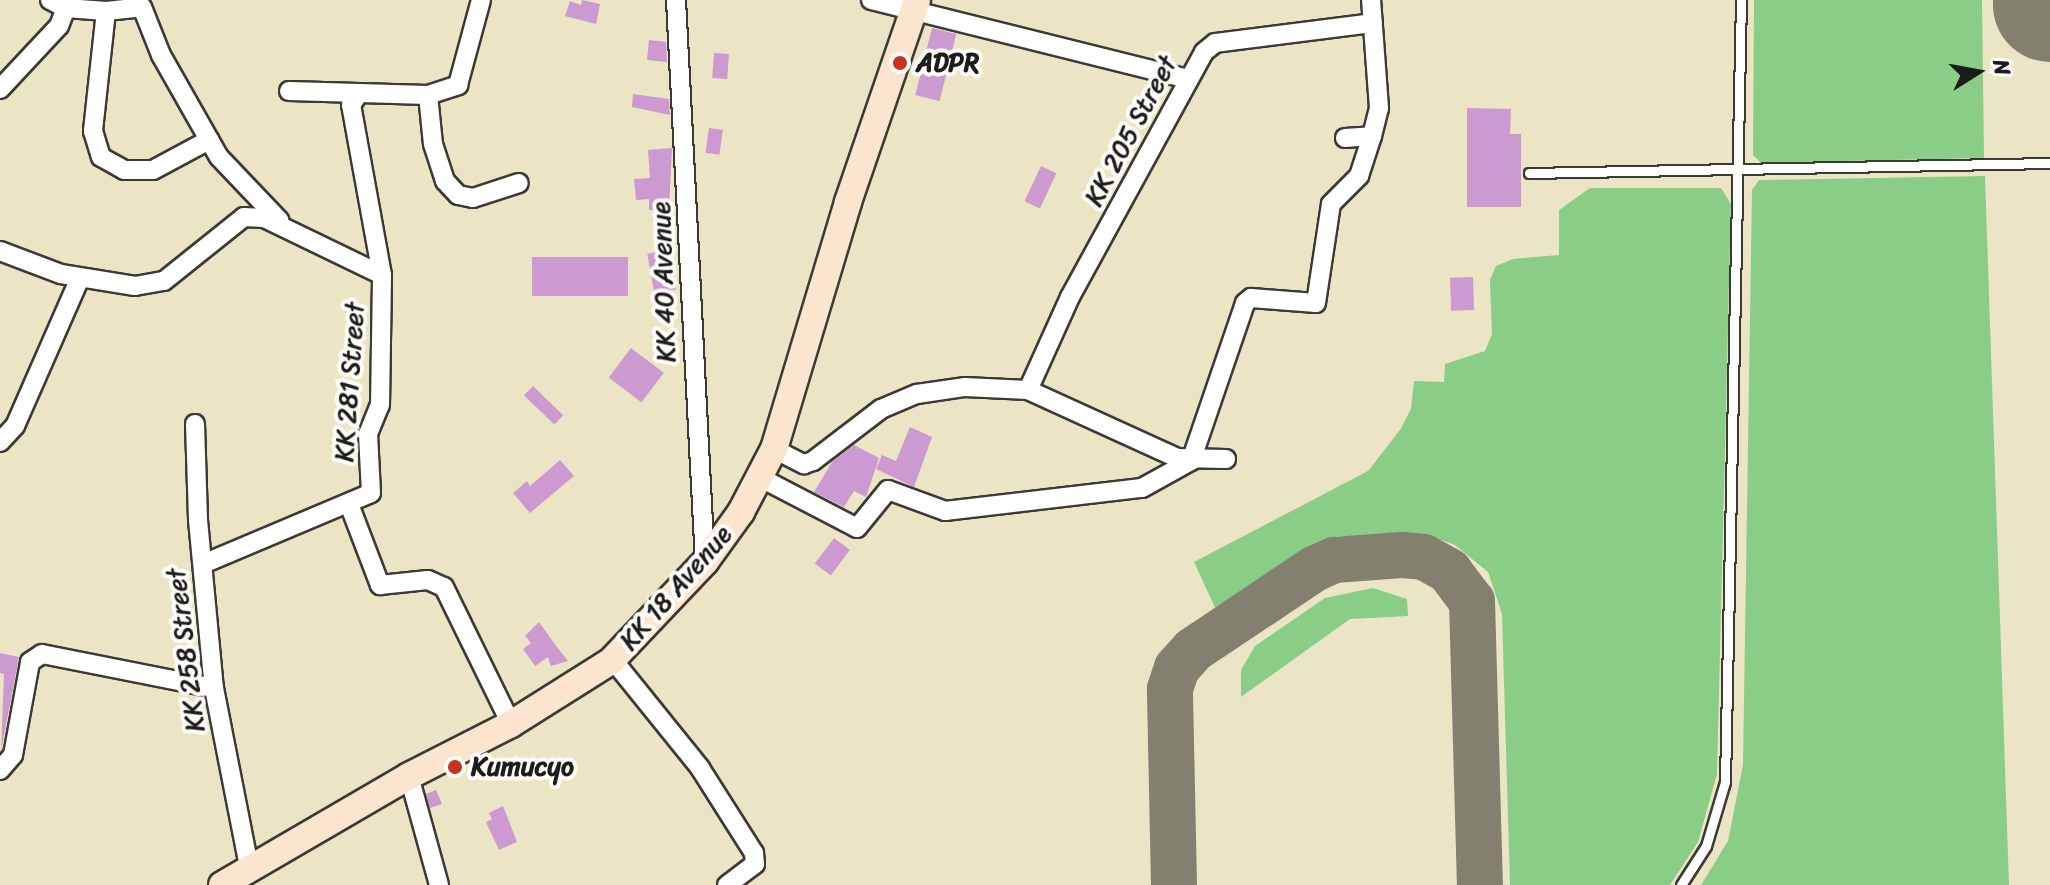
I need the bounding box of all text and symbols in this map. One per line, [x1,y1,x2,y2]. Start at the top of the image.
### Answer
north arrow [1938,32,2018,112]
place label: ADPR [916,47,979,79]
street label: KK 205 Street [1078,50,1184,212]
marker: ADPR [891,54,909,72]
text: N [1981,56,2023,79]
street label: KK 40 Avenue [646,201,682,363]
street label: KK 281 Street [329,300,371,464]
street label: KK 18 Avenue [613,519,739,657]
street label: KK 258 Street [160,565,212,735]
place label: Kumucyo [471,751,574,783]
marker: Kumucyo [446,758,464,776]

